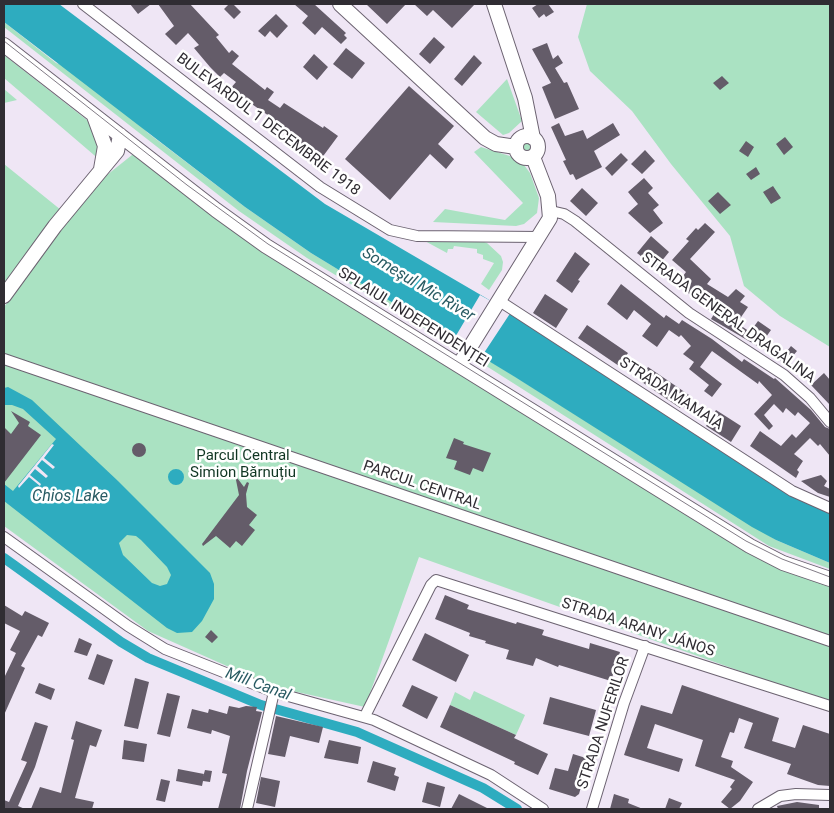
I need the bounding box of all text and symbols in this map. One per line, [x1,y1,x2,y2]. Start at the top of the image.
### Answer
street label: BULEVARDUL 1 DECEMBRIE 1918 [172,50,364,200]
water label: Someşul Mic River [358,244,478,326]
street label: STRADA GENERAL DRAGALINA [638,249,818,387]
street label: SPLAIUL INDEPENDENȚEI [334,264,492,372]
street label: STRADA MAMAIA [616,354,726,434]
park label: Parcul Central Simion Bărnuțiu [190,447,296,482]
street label: PARCUL CENTRAL [361,457,483,515]
water label: Chios Lake [32,487,108,507]
street label: STRADA ARANY JÁNOS [559,595,717,661]
street label: STRADA NUFERILOR [574,655,634,791]
water label: Mill Canal [223,664,293,706]

